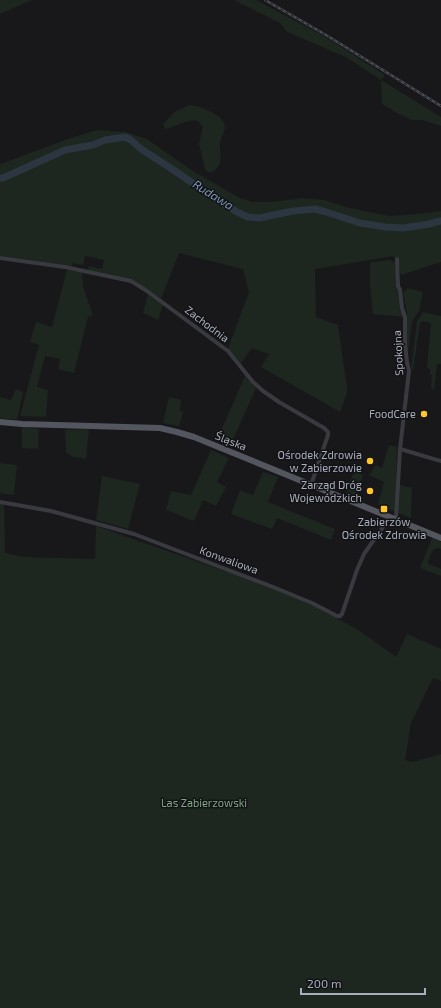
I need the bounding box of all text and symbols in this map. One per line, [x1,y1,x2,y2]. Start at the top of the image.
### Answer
water label: Rudawa [191,176,236,212]
street label: Zachodnia [183,303,232,344]
street label: Spokojna [390,330,406,376]
place label: FoodCare [369,407,416,420]
marker: FoodCare [419,409,429,419]
street label: Śląska [214,428,249,453]
place label: Ośrodek Zdrowia w Zabierzowie [278,448,362,474]
marker: Ośrodek Zdrowia w Zabierzowie [365,456,375,466]
place label: Zarząd Dróg Wojewódzkich [290,478,362,505]
marker: Zarząd Dróg Wojewódzkich [365,486,375,496]
marker: Zabierzów Ośrodek Zdrowia [379,504,389,514]
place label: Zabierzów Ośrodek Zdrowia [342,515,426,541]
street label: Konwaliowa [198,543,260,576]
park label: Las Zabierzowski [161,796,247,809]
scale bar [301,970,425,996]
text: 200 m [307,976,341,990]

